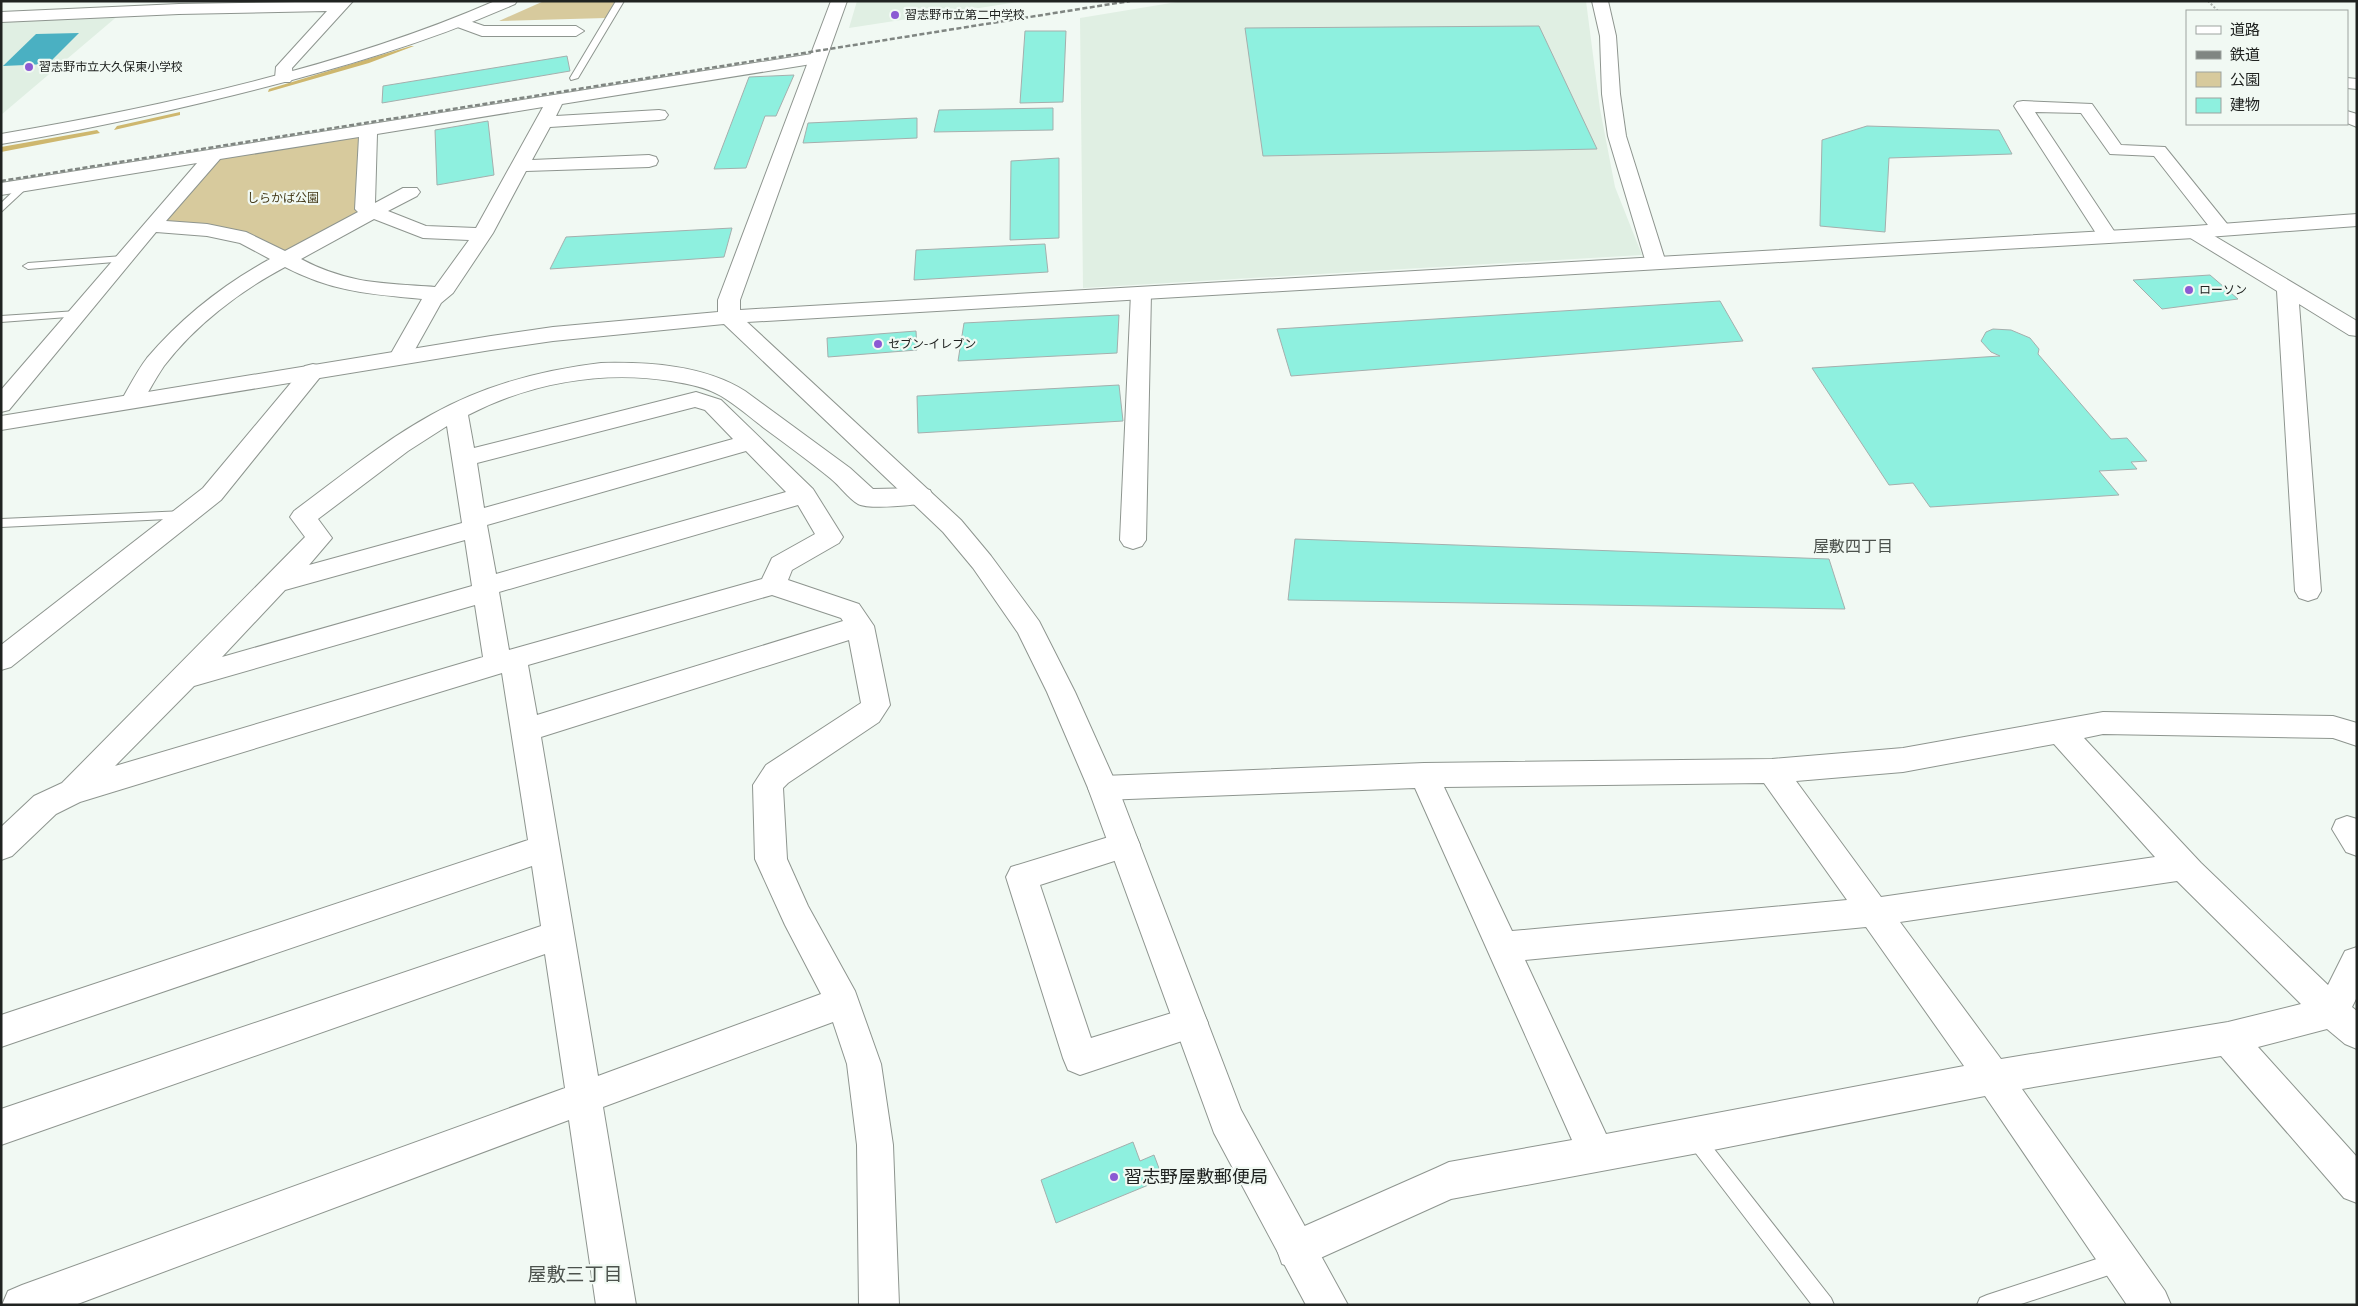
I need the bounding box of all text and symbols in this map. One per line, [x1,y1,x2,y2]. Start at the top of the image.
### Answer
place label: 習志野市立第二中学校 [905,8,1025,22]
marker: 習志野市立第二中学校 [889,9,901,21]
legend [2186,10,2348,125]
text: 道路 [2230,21,2260,39]
text: 鉄道 [2230,46,2260,64]
place label: 習志野市立大久保東小学校 [39,60,183,74]
marker: 習志野市立大久保東小学校 [23,61,35,73]
text: 公園 [2230,71,2260,89]
text: 建物 [2230,96,2260,114]
park label: しらかば公園 [247,191,319,205]
place label: ローソン [2199,283,2247,297]
marker: ローソン [2183,284,2195,296]
place label: セブン-イレブン [888,337,976,351]
marker: セブン-イレブン [872,338,884,350]
district label: 屋敷四丁目 [1813,537,1893,556]
place label: 習志野屋敷郵便局 [1124,1166,1268,1188]
marker: 習志野屋敷郵便局 [1108,1171,1120,1183]
district label: 屋敷三丁目 [527,1264,623,1286]

